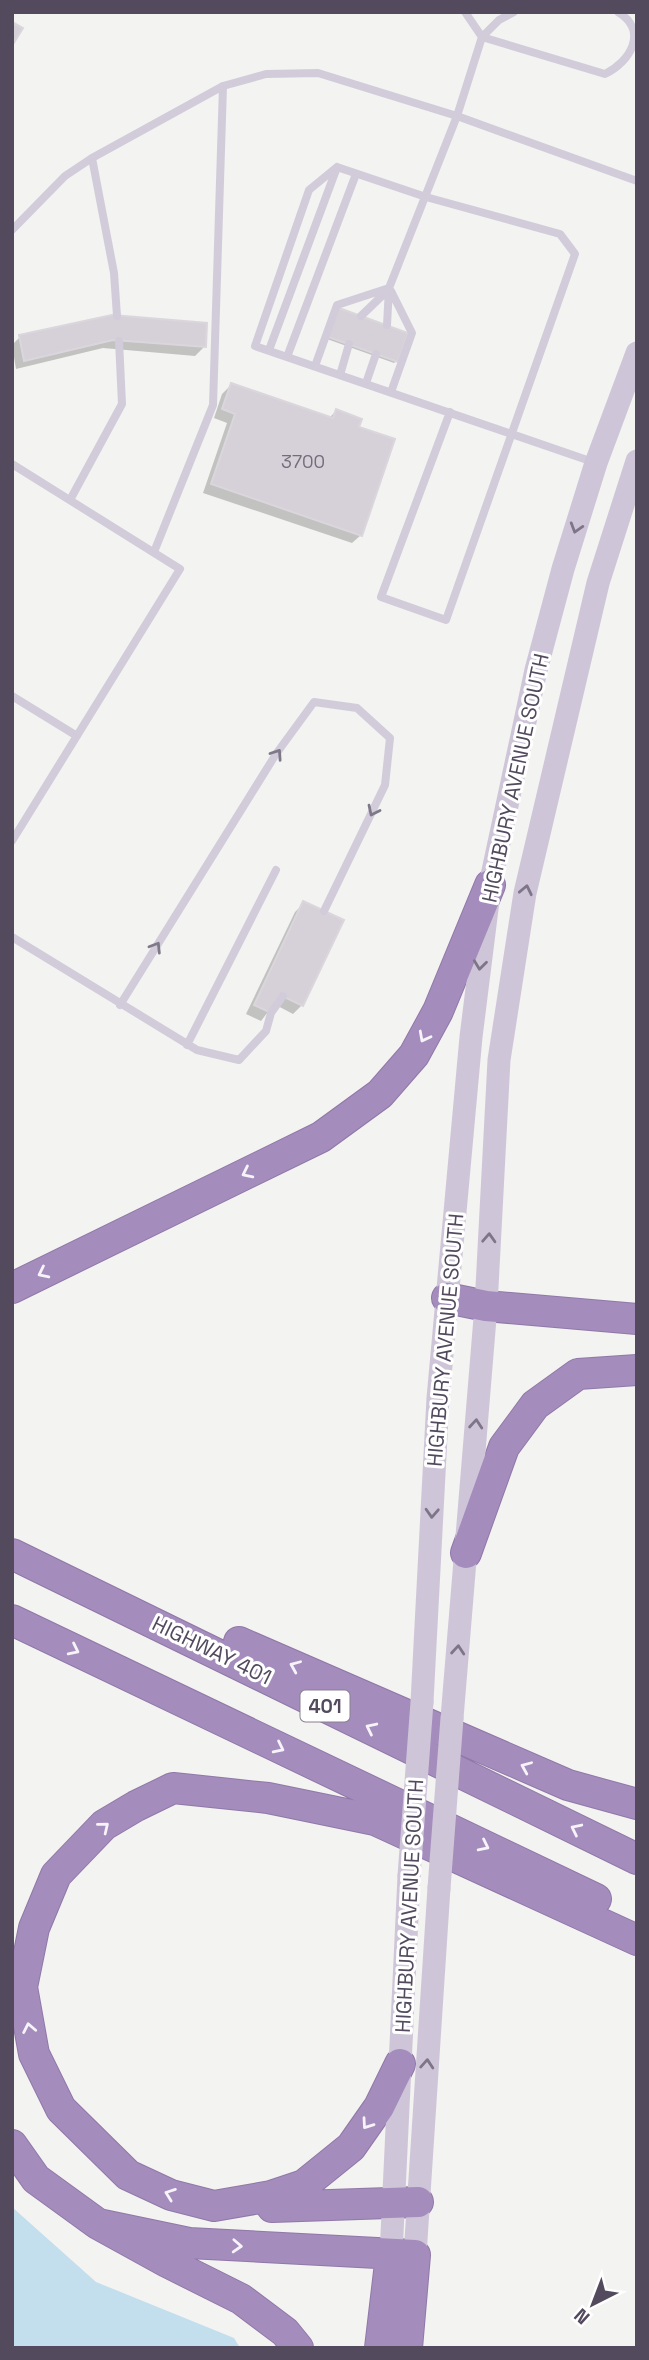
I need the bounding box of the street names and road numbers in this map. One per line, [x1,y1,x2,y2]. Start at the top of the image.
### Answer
street label: HIGHBURY AVENUE SOUTH [475,651,555,905]
street label: HIGHBURY AVENUE SOUTH [420,1212,470,1468]
street label: HIGHWAY 401 [148,1610,276,1690]
road number: 401 [300,1690,350,1722]
street label: HIGHBURY AVENUE SOUTH [389,1778,429,2034]

